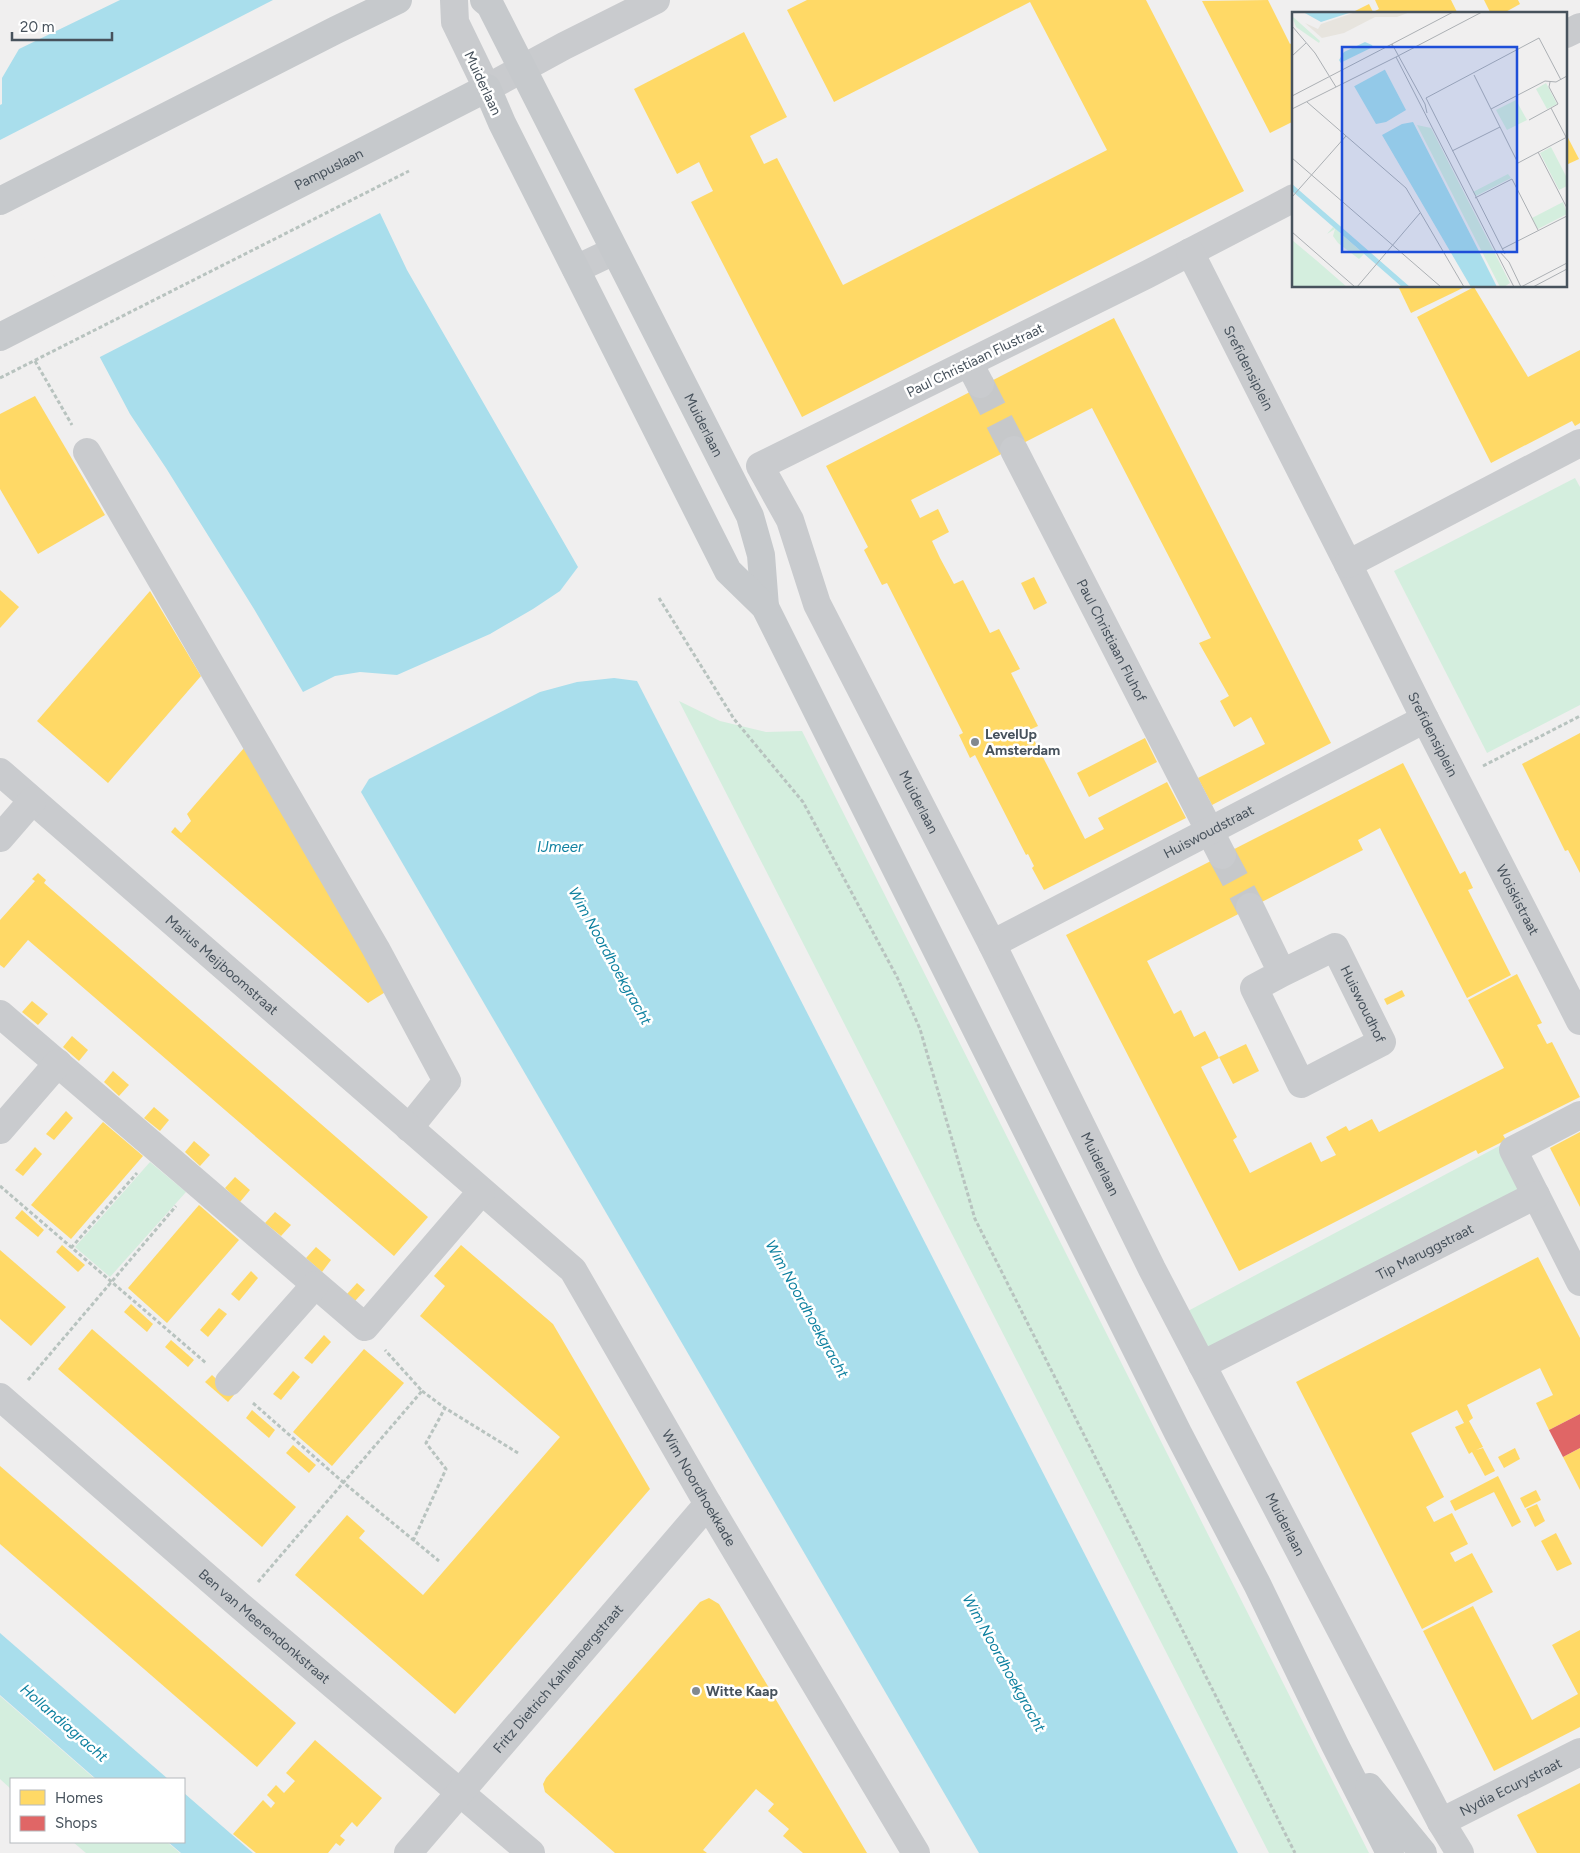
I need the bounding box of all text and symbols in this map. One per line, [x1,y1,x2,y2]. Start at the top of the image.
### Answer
scale bar [12,10,112,42]
inset map [1292,12,1568,288]
text: 20 m [20,18,54,36]
street label: Muiderlaan [460,49,505,118]
street label: Pampuslaan [292,145,366,194]
street label: Paul Christiaan Flustraat [904,320,1047,401]
street label: Srefidensiplein [1220,323,1277,414]
street label: Muiderlaan [680,391,726,460]
street label: Paul Christiaan Fluhof [1073,576,1150,706]
street label: Srefidensiplein [1404,689,1461,780]
place label: LevelUp Amsterdam [985,726,1060,759]
marker: LevelUp Amsterdam [969,736,981,748]
street label: Muiderlaan [895,768,942,837]
street label: Huiswoudstraat [1161,802,1257,862]
water label: IJmeer [537,838,584,856]
street label: Woiskistraat [1492,862,1542,938]
water label: Wim Noordhoekgracht [565,884,655,1028]
street label: Marius Meijboomstraat [162,912,281,1019]
street label: Huiswoudhof [1336,963,1389,1046]
street label: Muiderlaan [1077,1130,1123,1199]
street label: Tip Maruggstraat [1374,1220,1476,1284]
water label: Wim Noordhoekgracht [762,1237,852,1381]
street label: Wim Noordhoekkade [658,1427,740,1550]
street label: Muiderlaan [1261,1490,1308,1559]
street label: Ben van Meerendonkstraat [195,1566,333,1687]
water label: Wim Noordhoekgracht [959,1591,1049,1735]
street label: Fritz Dietrich Kahlenbergstraat [490,1601,627,1757]
water label: Hollandiagracht [17,1680,112,1766]
place label: Witte Kaap [706,1683,778,1700]
marker: Witte Kaap [690,1685,702,1697]
street label: Nydia Ecurystraat [1457,1755,1565,1820]
legend [10,1778,185,1843]
text: Homes [55,1789,103,1807]
text: Shops [55,1814,97,1832]

